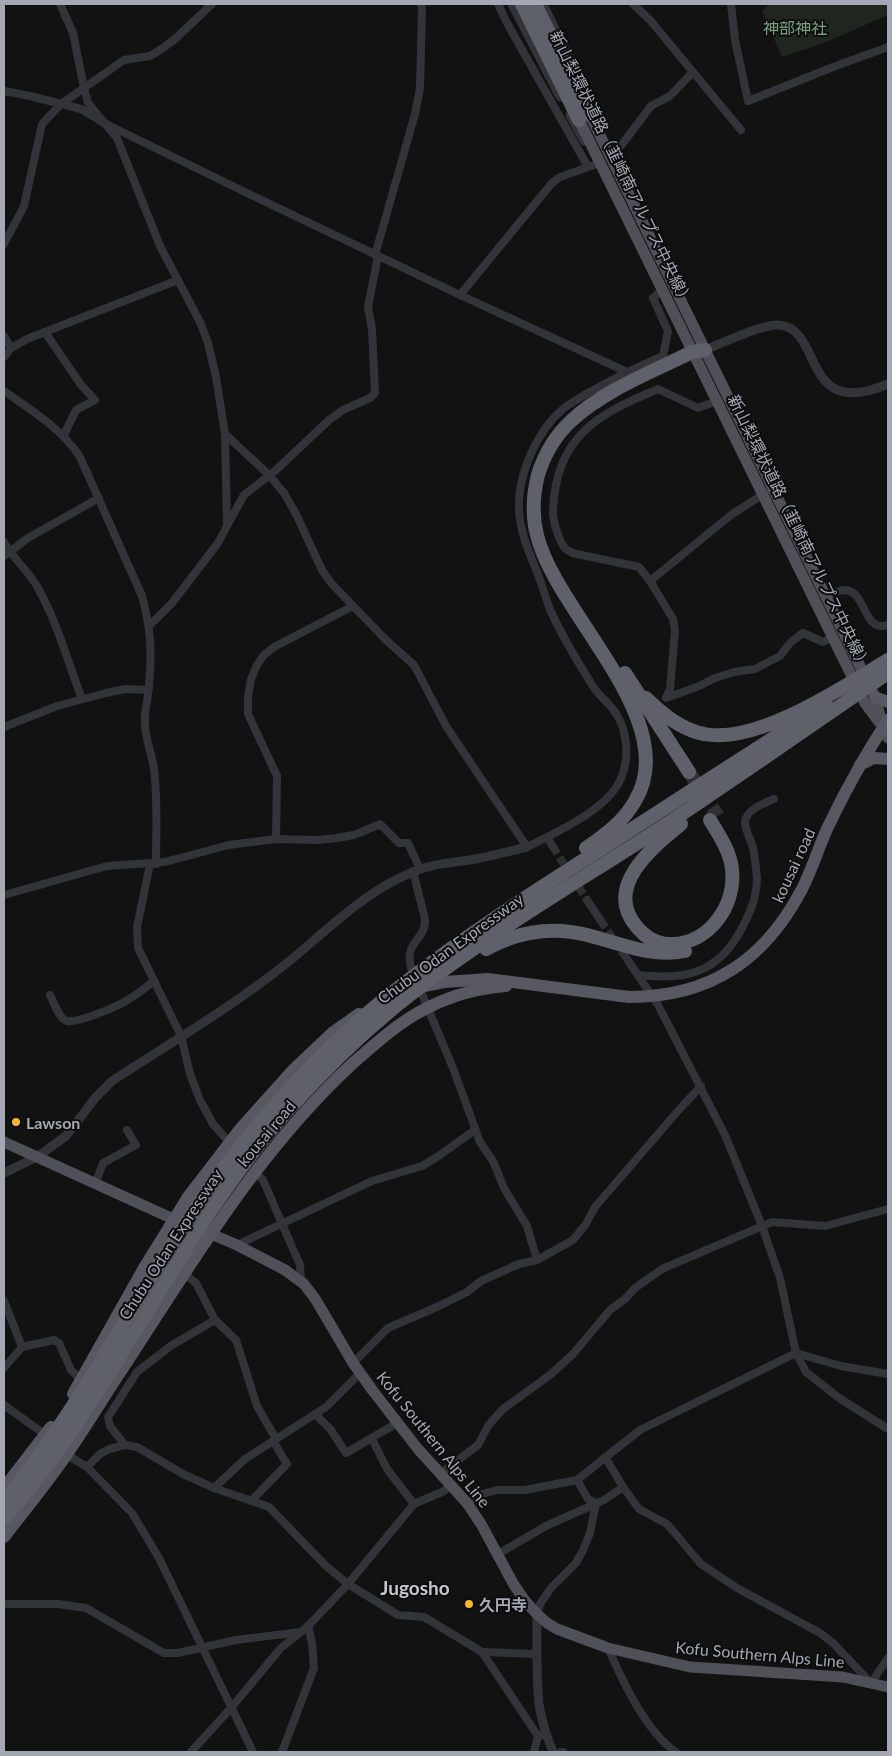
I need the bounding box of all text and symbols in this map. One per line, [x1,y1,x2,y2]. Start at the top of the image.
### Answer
park label: 神部神社 [763,18,827,37]
street label: 新山梨環状道路（韮崎南アルプス中央線） [547,27,697,309]
street label: 新山梨環状道路（韮崎南アルプス中央線） [725,391,875,673]
street label: kousai road [767,825,819,905]
street label: Chubu Odan Expressway [373,888,527,1007]
street label: kousai road [233,1096,299,1170]
place label: Lawson [26,1113,80,1132]
marker: Lawson [10,1116,22,1128]
street label: Chubu Odan Expressway [114,1165,226,1323]
street label: Kofu Southern Alps Line [373,1367,495,1511]
district label: Jugosho [380,1576,450,1599]
place label: 久円寺 [479,1595,527,1614]
marker: 久円寺 [463,1598,475,1610]
street label: Kofu Southern Alps Line [675,1637,845,1671]

